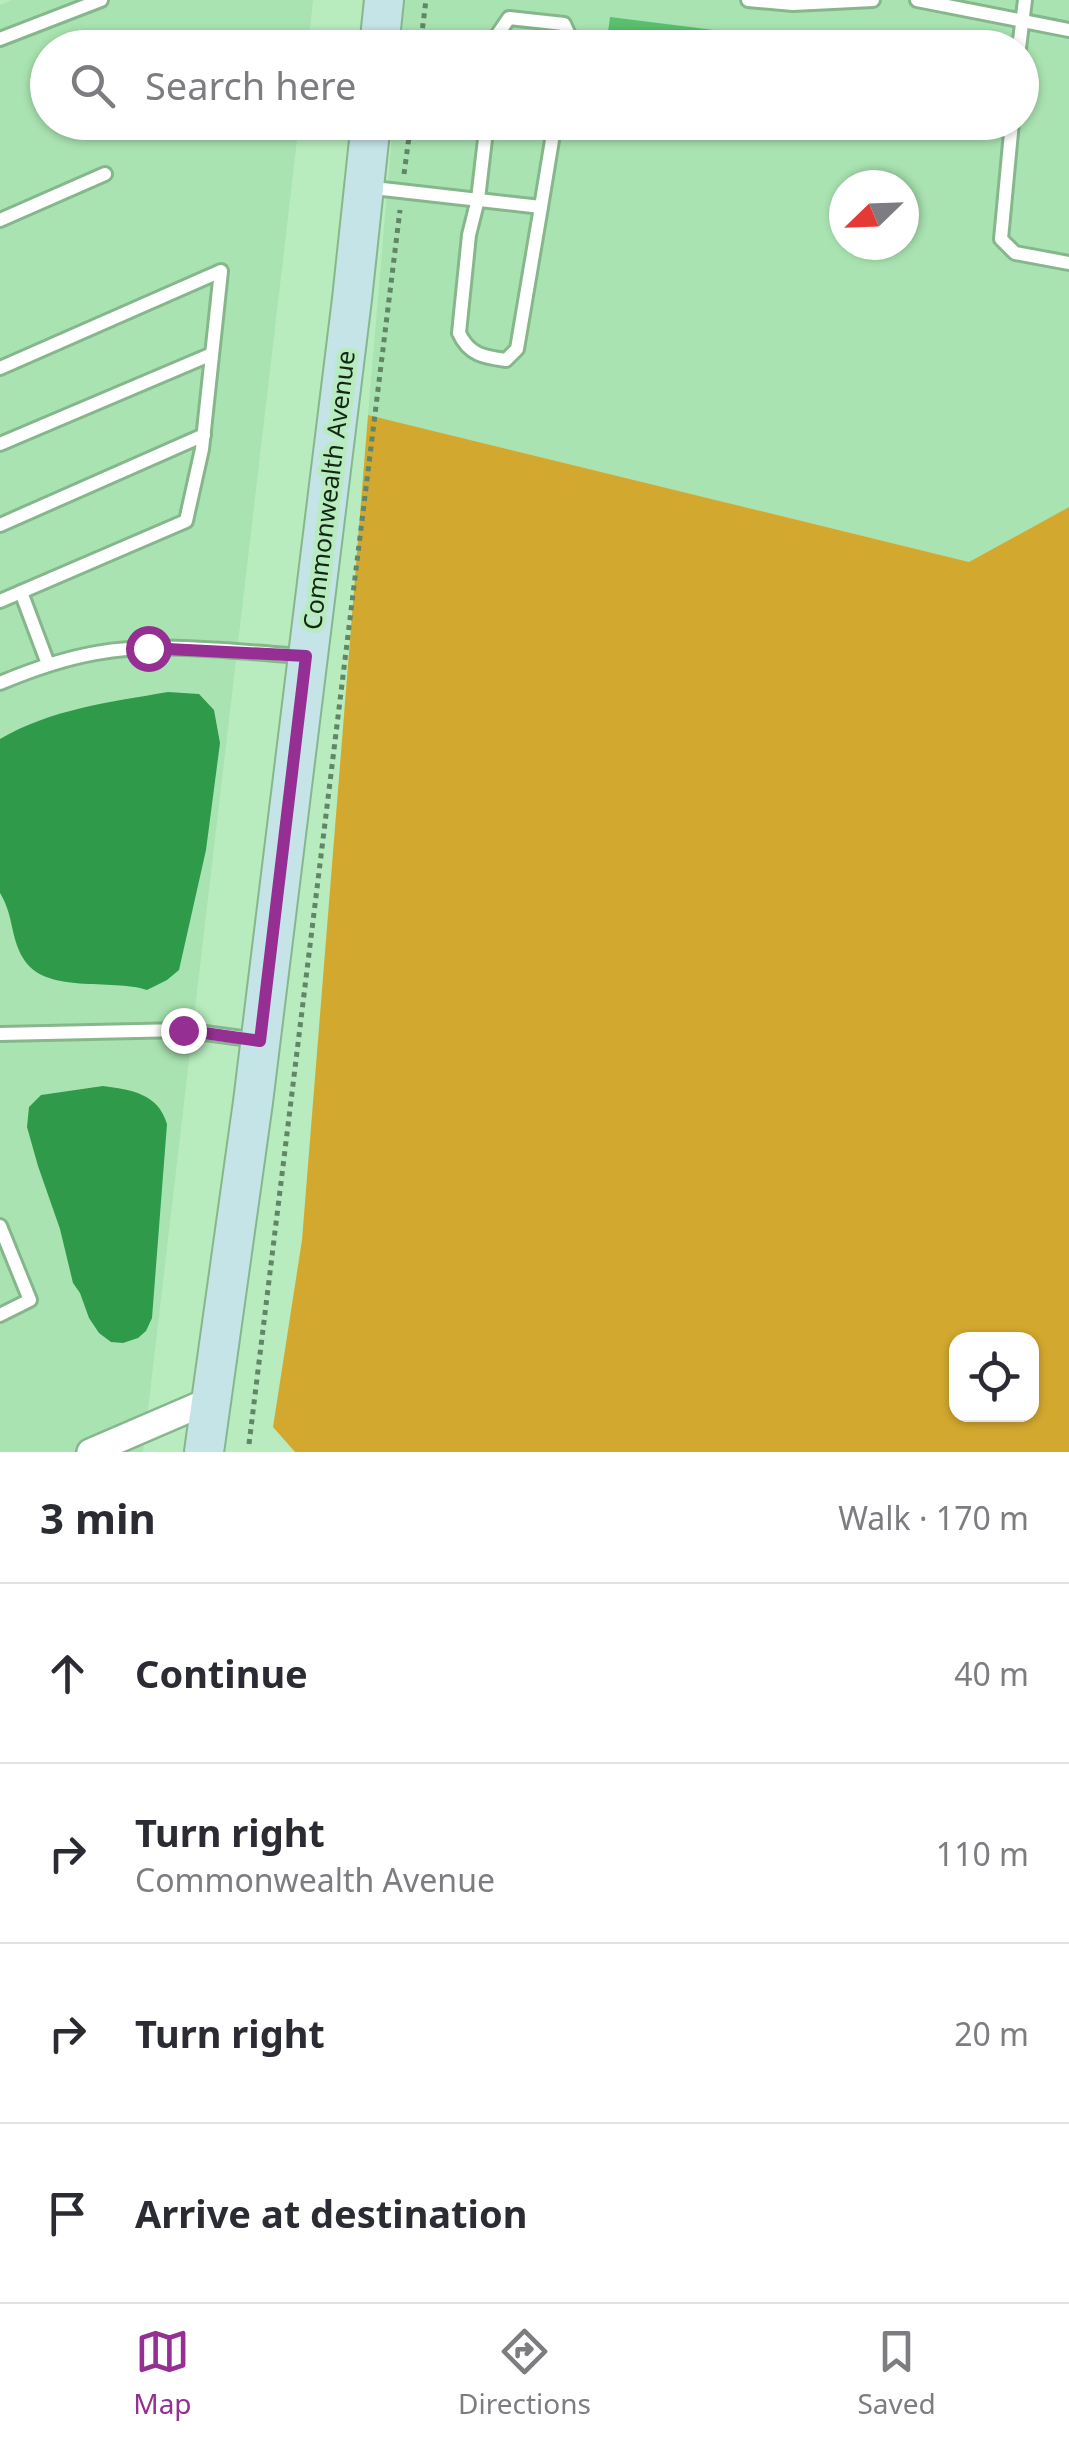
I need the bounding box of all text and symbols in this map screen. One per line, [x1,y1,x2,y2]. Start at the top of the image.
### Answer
search box [30,30,1039,140]
icon: search [65,58,120,113]
text: Search here [145,59,356,111]
north arrow [829,170,919,260]
street label: Commonwealth Avenue [294,348,362,632]
route start [126,626,172,672]
route end [161,1008,207,1054]
map controls [949,1332,1039,1422]
button: locate [949,1332,1039,1422]
text: 3 min [40,1489,156,1546]
text: Walk · 170 m [838,1496,1029,1539]
icon: ahead [40,1646,95,1701]
text: Continue [135,1647,308,1699]
text: 40 m [954,1652,1029,1695]
text: Turn right [135,1806,325,1858]
icon: right [40,1826,95,1881]
text: 110 m [936,1832,1029,1875]
text: Commonwealth Avenue [135,1858,495,1901]
icon: right [40,2006,95,2061]
text: Turn right [135,2007,325,2059]
text: 20 m [954,2012,1029,2055]
icon: arrive [40,2186,95,2241]
text: Arrive at destination [135,2187,527,2239]
tab: Map [133,2324,192,2422]
tab: Directions [458,2324,591,2422]
tab: Saved [857,2324,936,2422]

